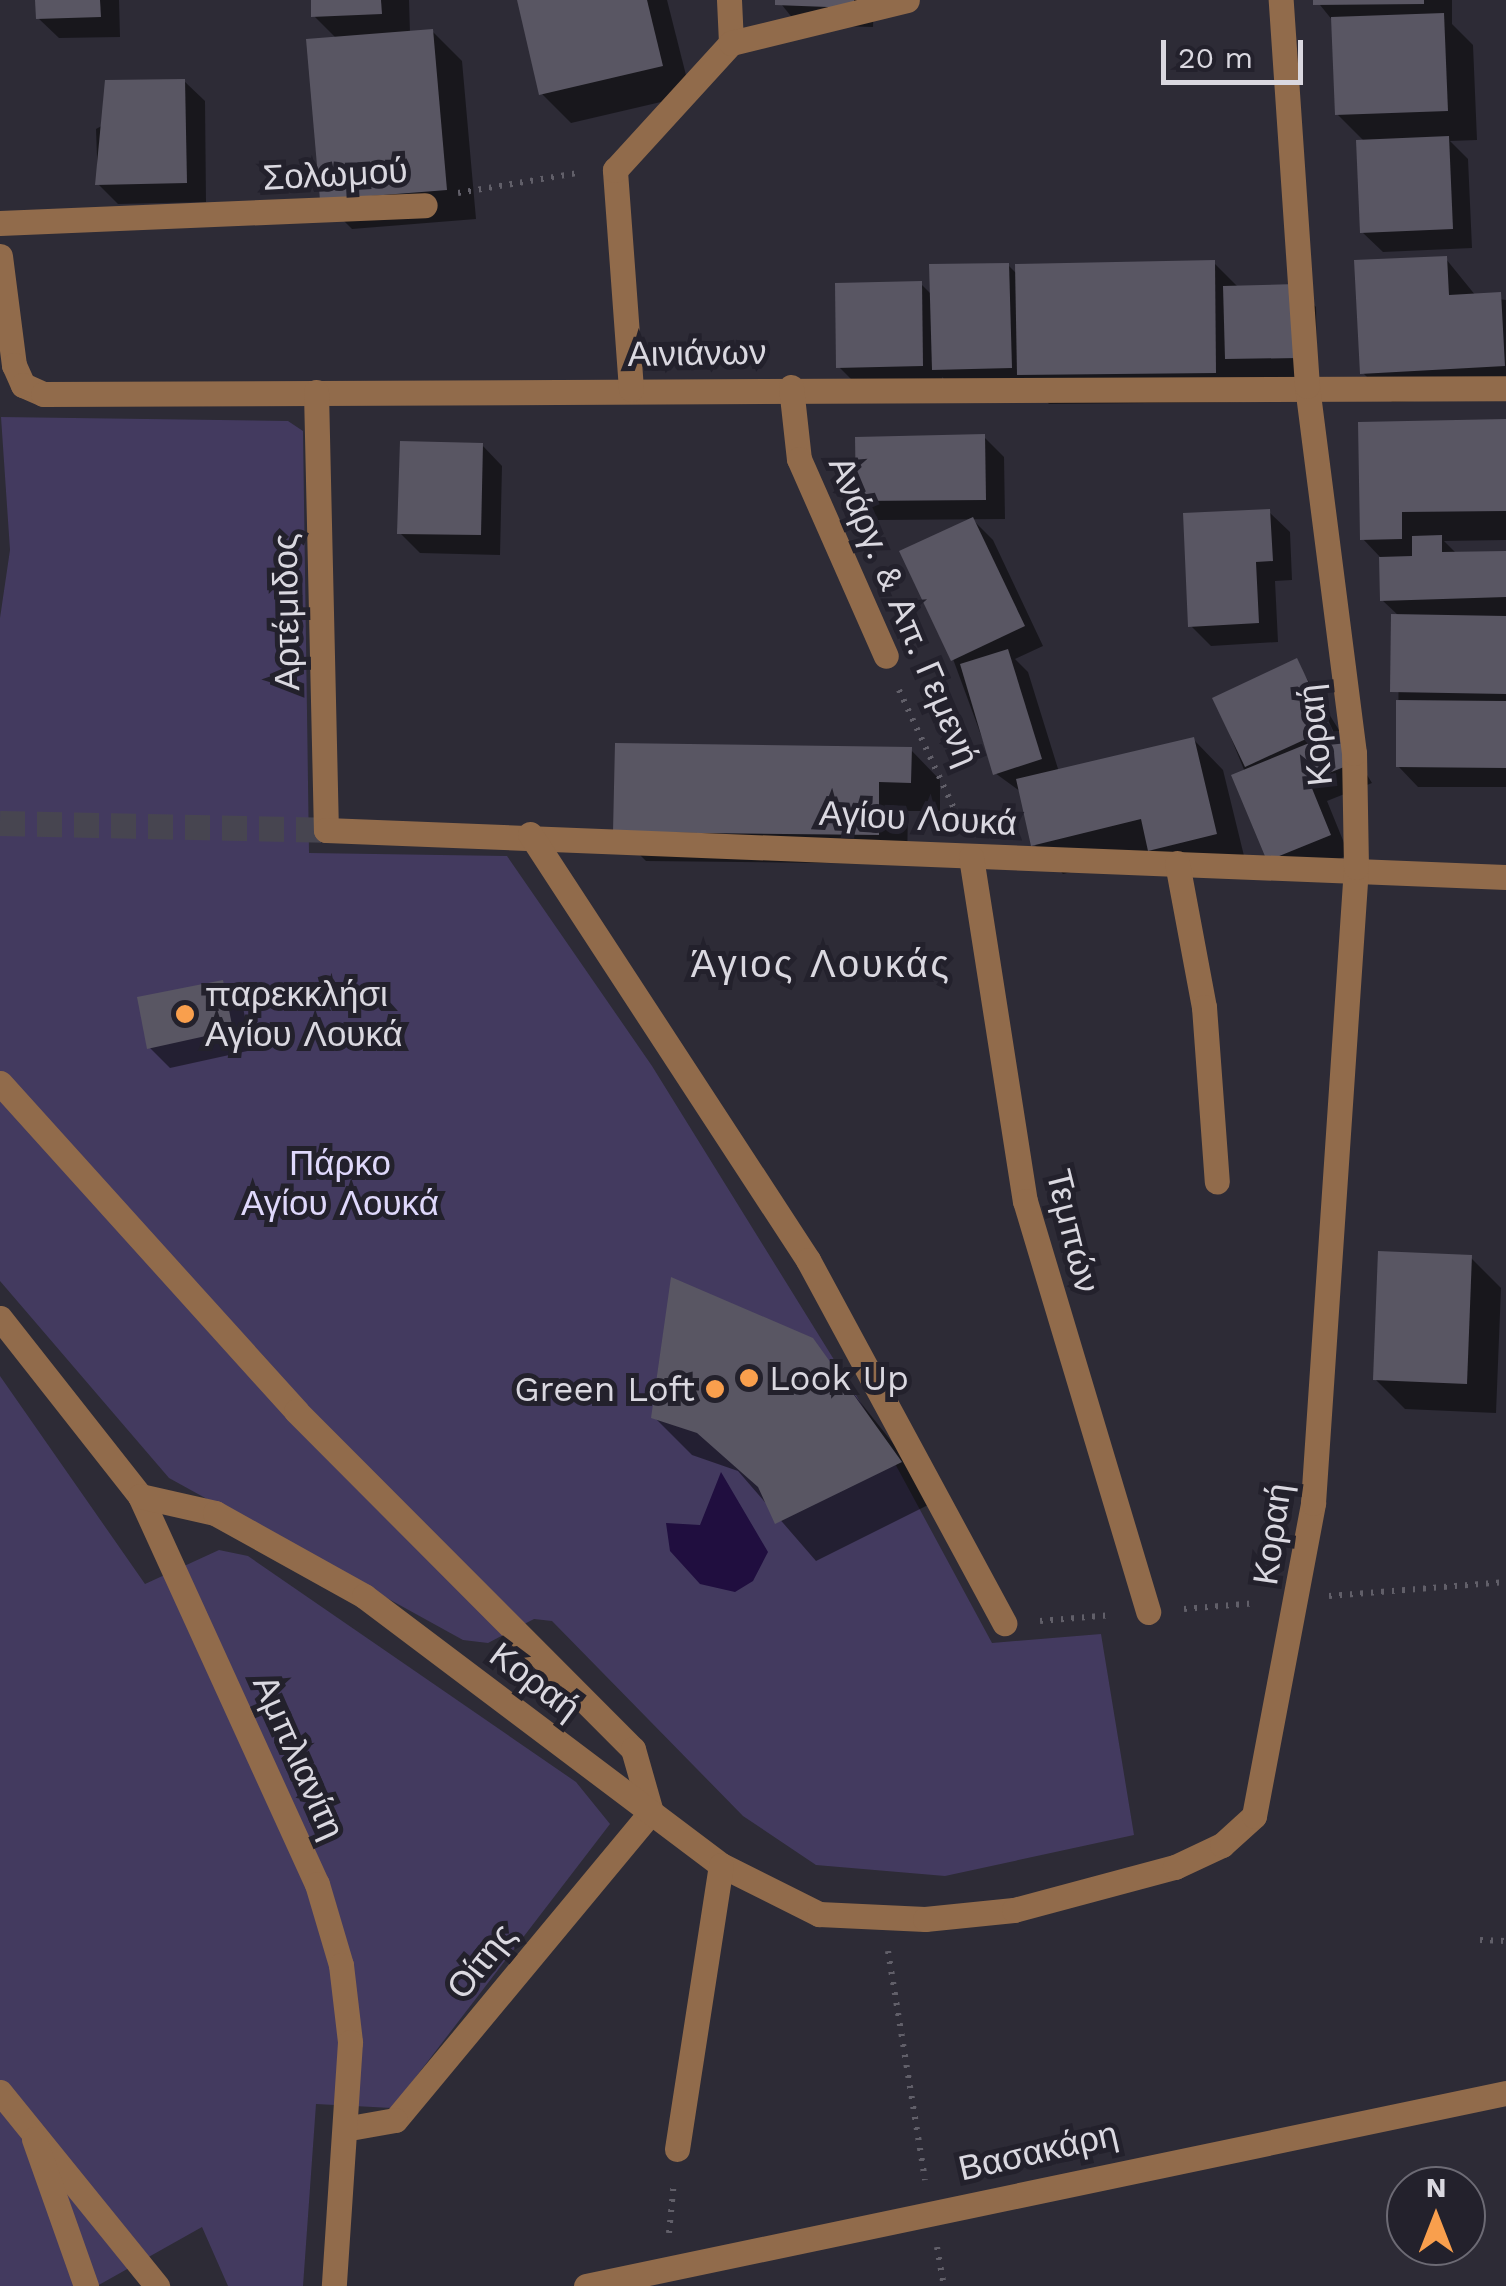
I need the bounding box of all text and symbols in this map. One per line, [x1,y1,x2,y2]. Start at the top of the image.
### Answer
scale bar [1166,20,1308,82]
text: 20 m [1178,40,1253,75]
street label: Σολωμού [261,149,409,199]
street label: Αινιάνων [627,331,767,375]
street label: Ανάργ. & Απ. Γεμενή [820,450,988,772]
street label: Αρτέμιδος [264,533,308,691]
street label: Κοραή [1289,682,1341,788]
street label: Αγίου Λουκά [818,792,1018,844]
district label: Άγιος Λουκάς [691,942,951,988]
place label: παρεκκλήσι Αγίου Λουκά [205,973,403,1055]
marker: παρεκκλήσι Αγίου Λουκά [174,1003,196,1025]
park label: Πάρκο Αγίου Λουκά [241,1142,439,1224]
street label: Τεμπών [1037,1165,1109,1297]
place label: Look Up [769,1357,910,1399]
marker: Look Up [738,1367,760,1389]
place label: Green Loft [514,1368,695,1410]
marker: Green Loft [704,1378,726,1400]
street label: Κοραή [1244,1481,1300,1587]
street label: Κοραή [482,1634,588,1728]
street label: Αμπλιανίτη [244,1669,354,1845]
street label: Οίτης [438,1915,524,2007]
street label: Βασακάρη [954,2112,1122,2190]
north arrow [1386,2166,1486,2266]
text: N [1426,2171,1446,2204]

